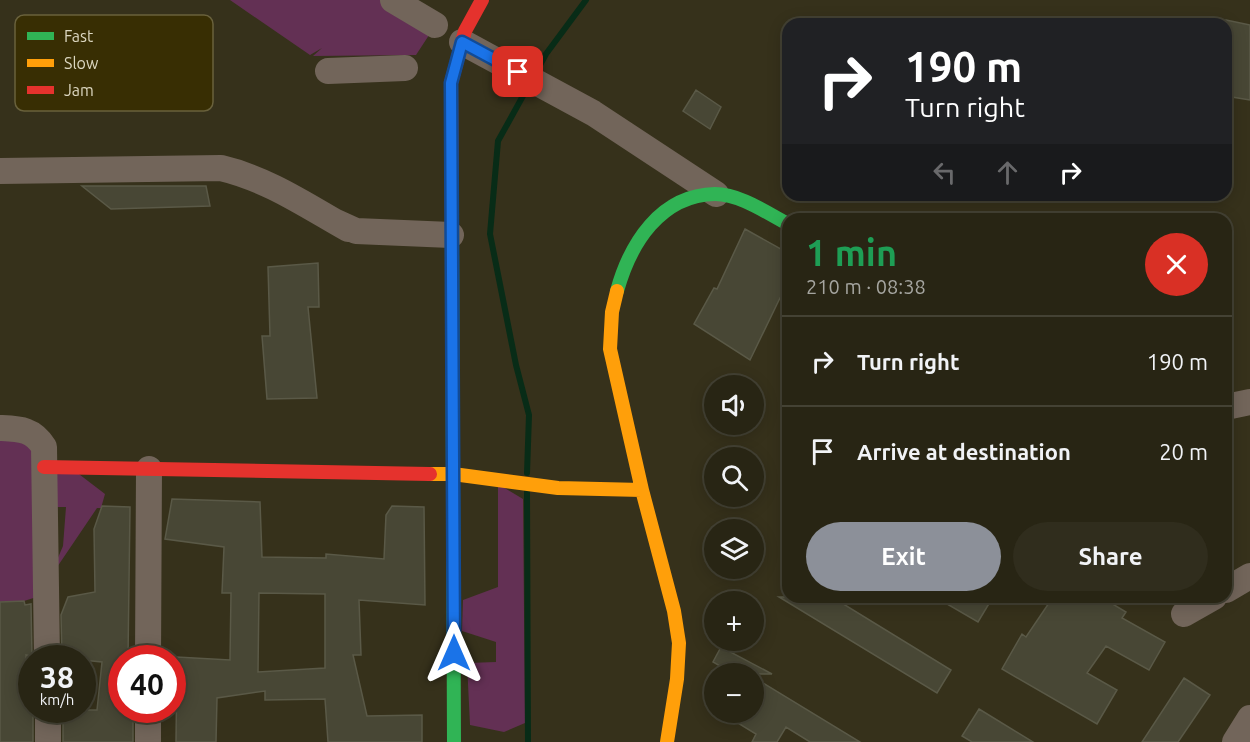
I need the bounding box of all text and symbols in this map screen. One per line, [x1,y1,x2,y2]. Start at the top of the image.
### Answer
legend [15,15,213,111]
text: Fast [64,27,94,45]
icon: right [806,42,884,120]
text: 190 m [905,43,1022,90]
pin [492,46,543,97]
text: Slow [64,54,99,72]
icon: arrive [501,55,534,88]
text: Jam [64,81,94,99]
text: Turn right [905,92,1025,122]
icon: left [928,156,961,189]
icon: ahead [991,156,1024,189]
icon: right [1054,156,1087,189]
text: 1 min [806,232,897,273]
button: close [1145,233,1208,296]
text: 210 m · 08:38 [806,275,926,298]
icon: right [806,345,839,378]
text: Turn right [857,349,959,374]
text: 190 m [1147,349,1208,374]
map controls [704,375,764,723]
button: sound [704,375,764,435]
icon: arrive [806,435,839,468]
text: Arrive at destination [857,439,1071,464]
text: 20 m [1159,439,1208,464]
button: search [704,447,764,507]
button: layers [704,519,764,579]
button: Exit [806,522,1001,591]
button: Share [1013,522,1208,591]
button: + [704,591,764,651]
position arrow [422,621,486,685]
speed limit sign: 40 [108,645,186,723]
text: 38 [40,660,74,694]
button: − [704,663,764,723]
text: km/h [40,691,74,708]

